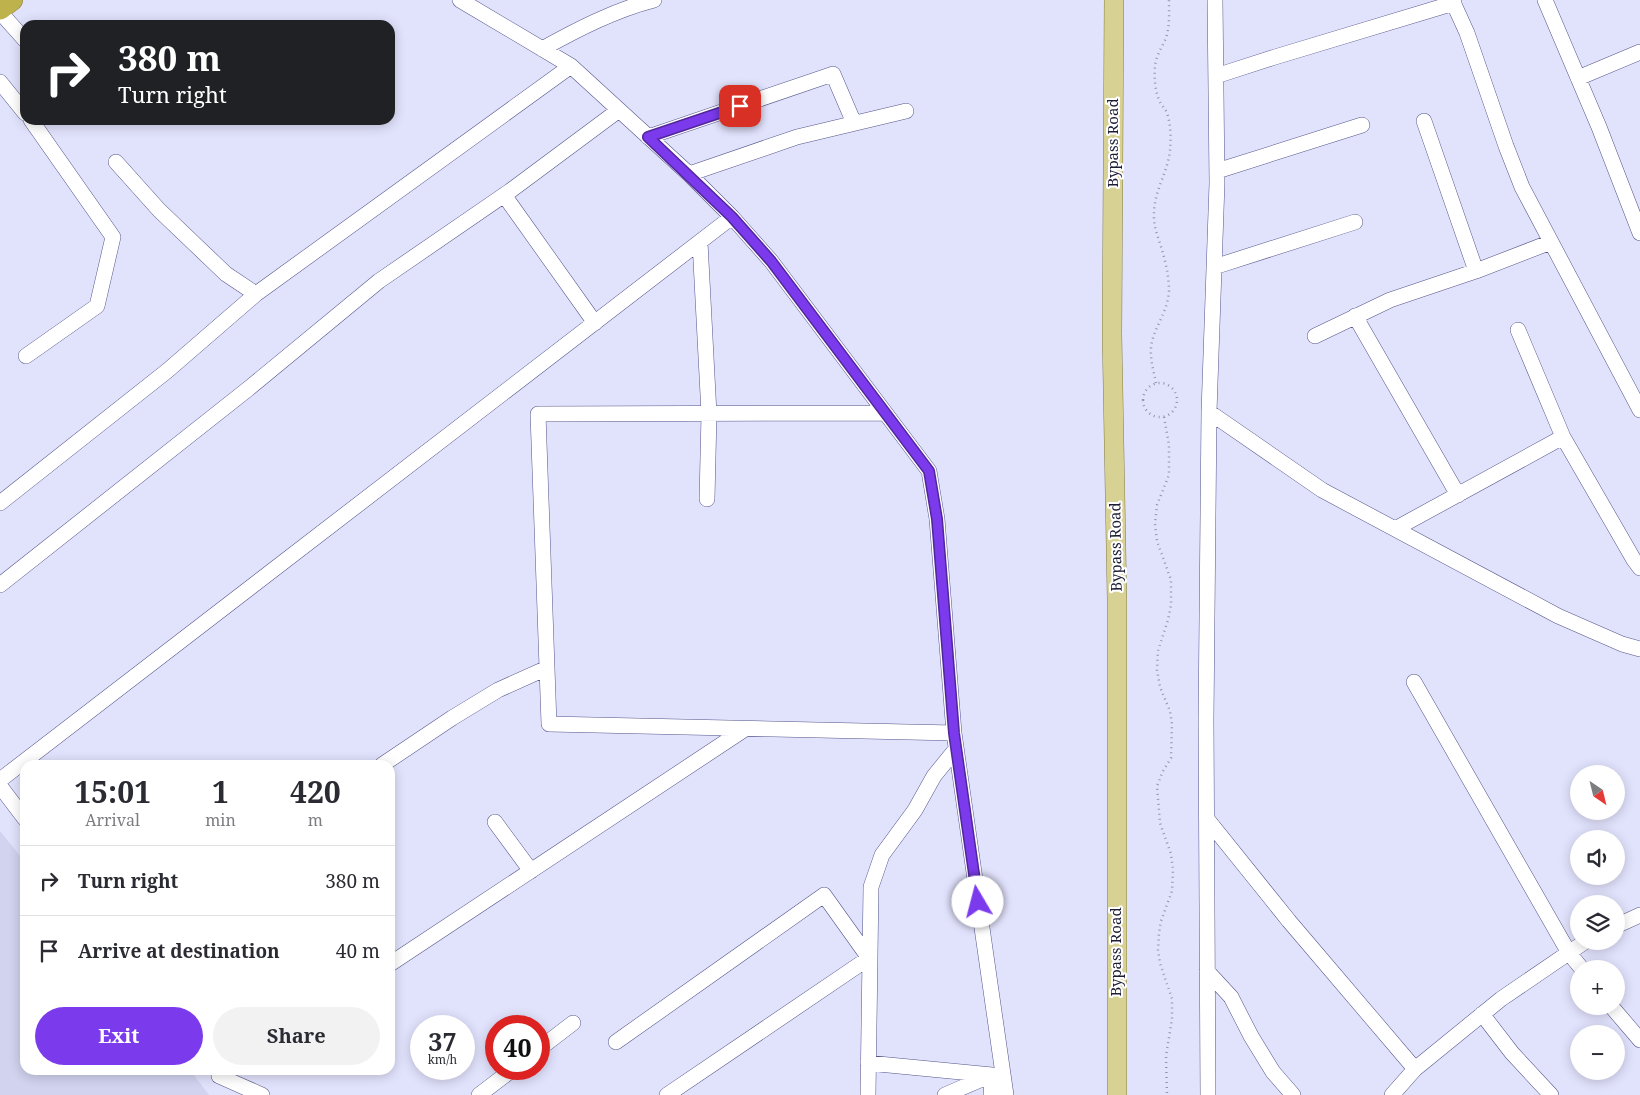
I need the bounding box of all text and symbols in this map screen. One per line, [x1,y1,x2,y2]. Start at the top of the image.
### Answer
text: 380 m [118,34,221,81]
icon: right [35,40,100,105]
text: Turn right [118,79,227,109]
pin [719,85,761,127]
icon: arrive [726,92,754,120]
street label: Bypass Road [1102,98,1122,188]
street label: Bypass Road [1104,502,1126,592]
north arrow [1570,765,1625,820]
map controls [1570,765,1625,1080]
text: 15:01 [74,771,151,812]
text: 1 [212,771,229,812]
text: 420 [290,771,341,812]
text: Arrival [85,809,140,831]
text: min [205,809,236,831]
text: m [308,809,323,831]
button: sound [1570,830,1625,885]
icon: right [35,867,63,895]
text: Turn right [78,868,178,894]
text: 380 m [325,868,380,894]
position arrow [951,875,1003,927]
button: layers [1570,895,1625,950]
street label: Bypass Road [1105,907,1125,997]
icon: arrive [35,937,63,965]
text: Arrive at destination [78,938,280,964]
text: 40 m [336,938,380,964]
button: + [1570,960,1625,1015]
button: Exit [35,1007,203,1065]
button: Share [213,1007,380,1065]
speed limit sign: 40 [485,1015,550,1080]
text: 37 [428,1024,457,1058]
button: − [1570,1025,1625,1080]
text: km/h [428,1051,457,1068]

